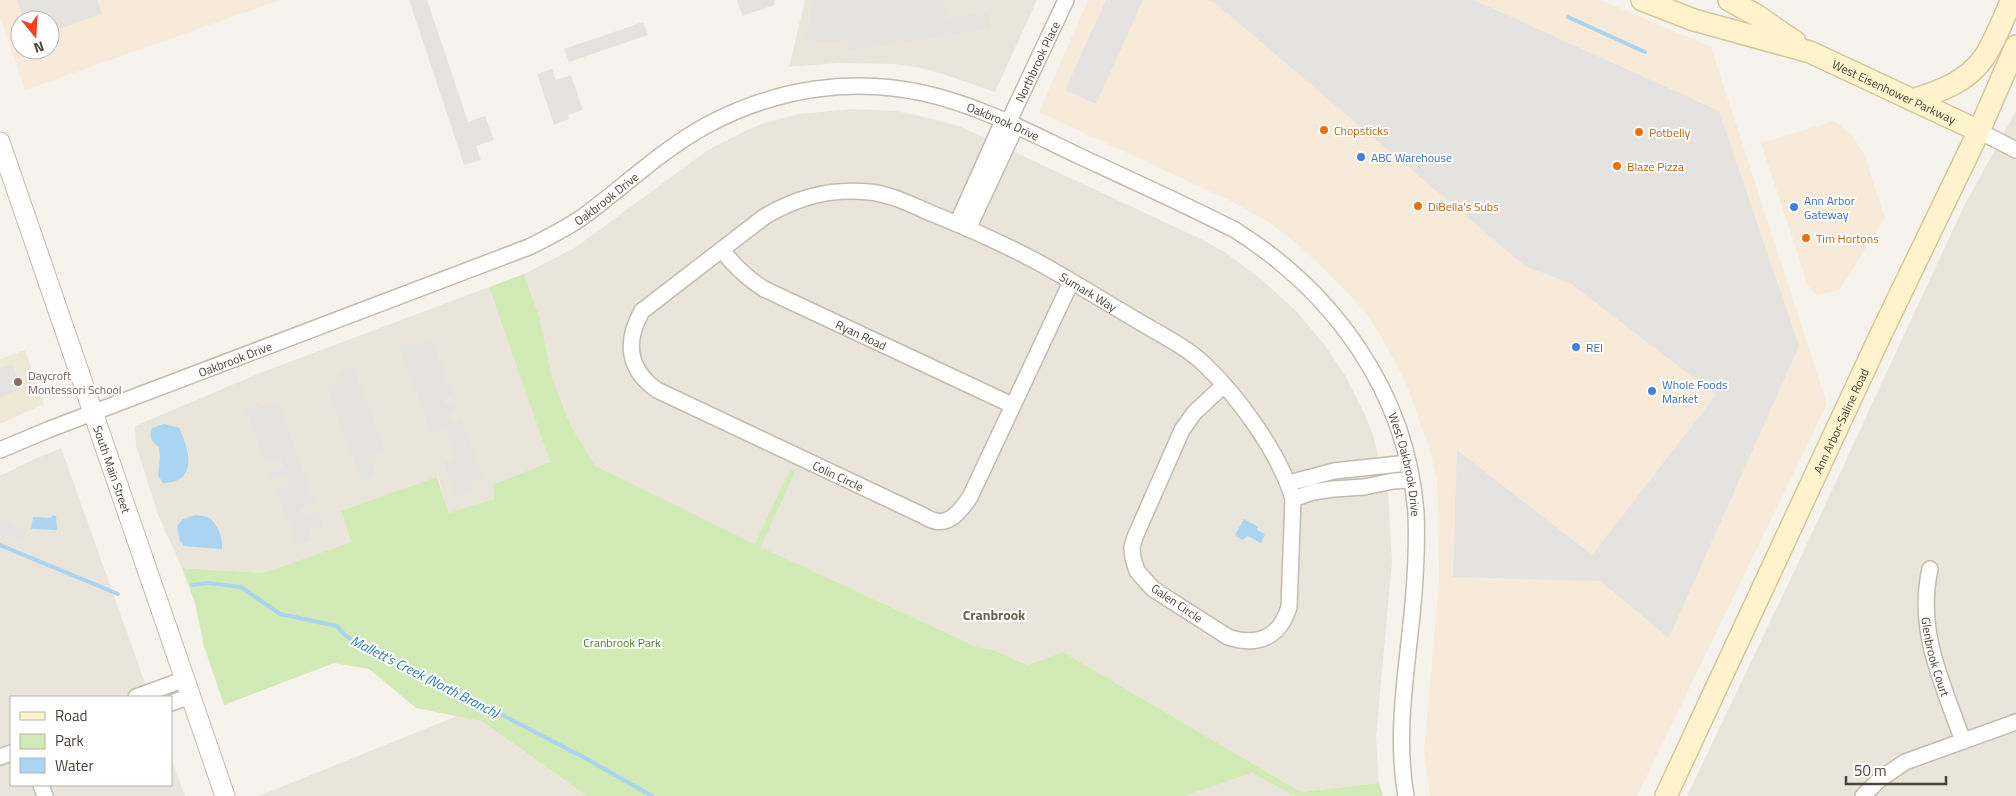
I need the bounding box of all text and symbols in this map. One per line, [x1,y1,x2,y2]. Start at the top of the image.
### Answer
north arrow [10,10,60,60]
street label: Northbrook Place [1010,18,1064,105]
text: N [31,36,47,59]
street label: West Eisenhower Parkway [1829,54,1959,129]
street label: Oakbrook Drive [964,97,1043,145]
place label: Chopsticks [1334,121,1389,140]
place label: Potbelly [1649,123,1690,142]
marker: Chopsticks [1318,124,1330,136]
marker: Potbelly [1633,126,1645,138]
place label: ABC Warehouse [1371,148,1452,167]
marker: ABC Warehouse [1355,151,1367,163]
place label: Blaze Pizza [1627,157,1684,176]
marker: Blaze Pizza [1611,160,1623,172]
street label: Oakbrook Drive [570,167,642,230]
place label: Ann Arbor Gateway [1804,191,1855,224]
place label: DiBella's Subs [1428,197,1499,216]
marker: DiBella's Subs [1412,200,1424,212]
marker: Ann Arbor Gateway [1788,201,1800,213]
place label: Tim Hortons [1816,229,1879,248]
marker: Tim Hortons [1800,232,1812,244]
street label: Sumark Way [1056,267,1121,316]
street label: Ryan Road [833,314,890,355]
street label: Oakbrook Drive [195,336,274,381]
place label: REI [1586,338,1603,357]
marker: REI [1570,341,1582,353]
street label: Ann Arbor-Saline Road [1808,365,1873,476]
place label: Daycroft Montessori School [28,366,122,399]
place label: Whole Foods Market [1662,375,1728,408]
marker: Daycroft Montessori School [12,376,24,388]
marker: Whole Foods Market [1646,385,1658,397]
street label: West Oakbrook Drive [1384,410,1426,517]
street label: South Main Street [89,423,137,516]
street label: Colin Circle [809,456,867,496]
street label: Galen Circle [1147,579,1207,627]
district label: Cranbrook [963,604,1026,625]
street label: Glenbrook Court [1917,616,1956,700]
water label: Mallett's Creek (North Branch) [347,629,504,723]
park label: Cranbrook Park [583,633,661,652]
legend [10,696,172,786]
text: Road [55,704,87,727]
text: Park [55,729,84,752]
text: Water [55,754,94,777]
scale bar [1846,754,1946,786]
text: 50 m [1854,759,1887,782]

